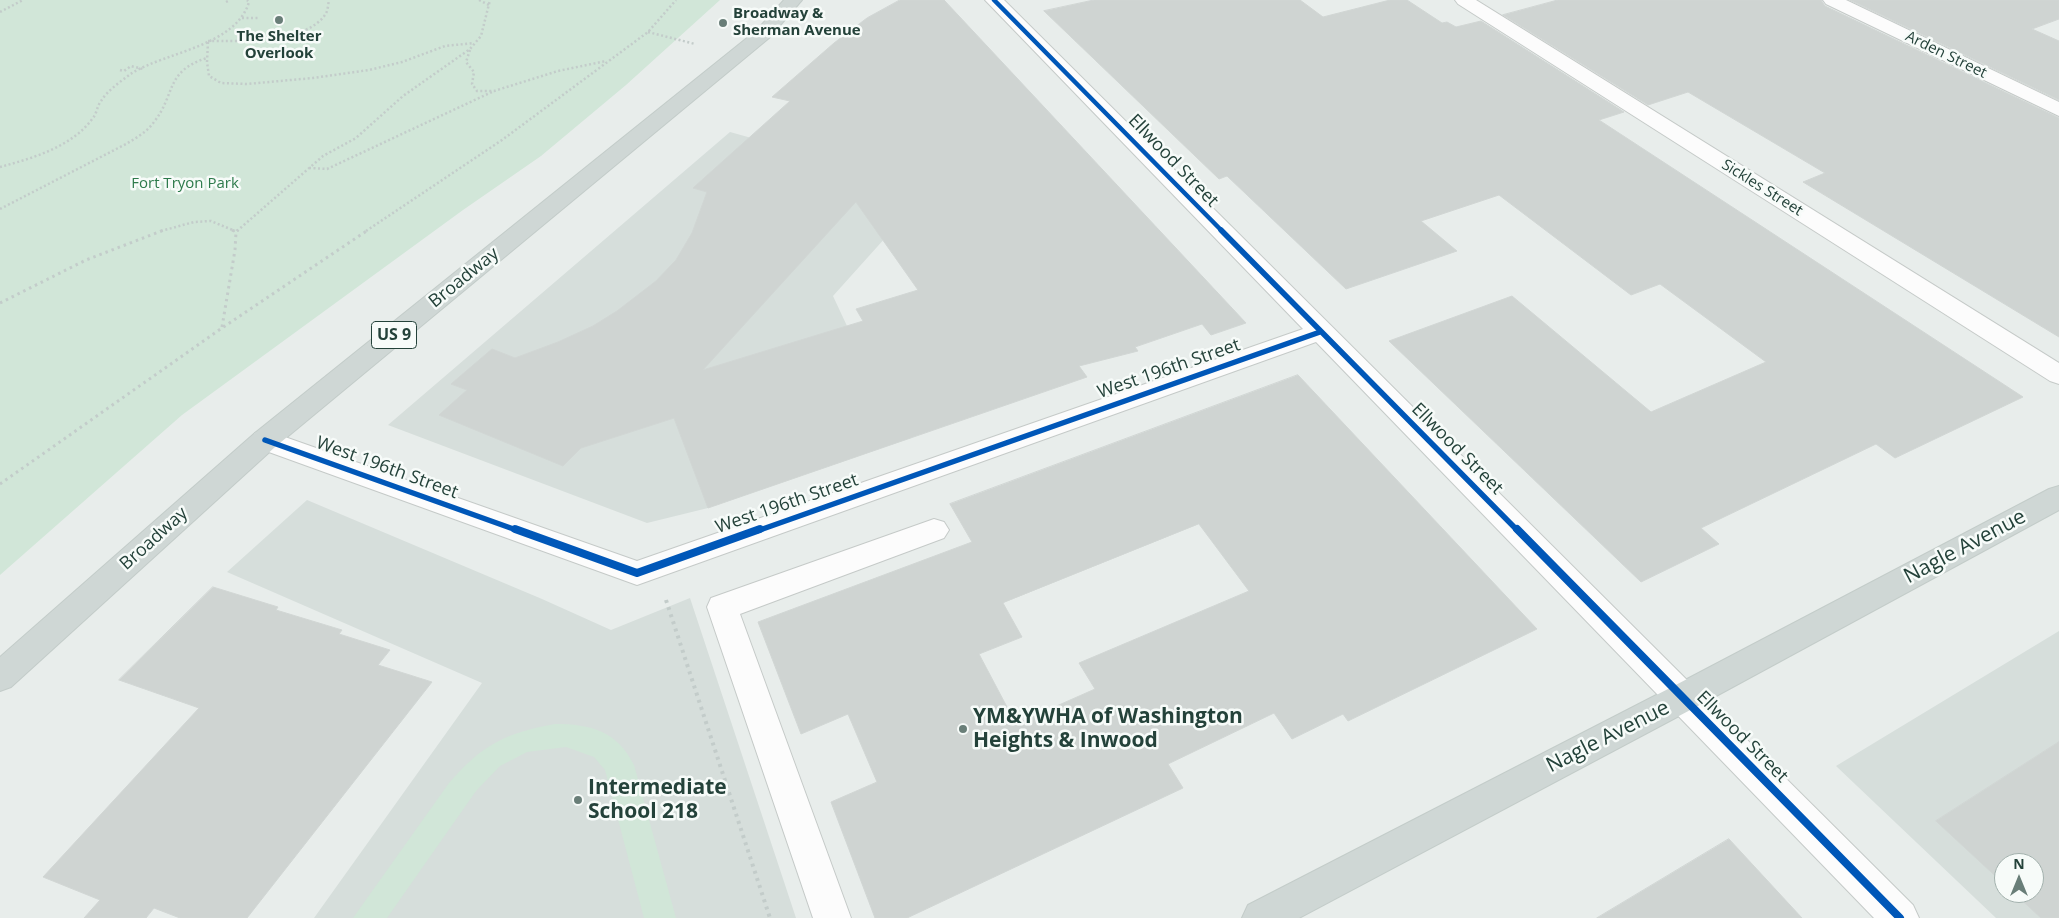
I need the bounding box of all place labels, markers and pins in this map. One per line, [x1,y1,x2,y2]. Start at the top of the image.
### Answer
place label: Broadway & Sherman Avenue [733,5,861,40]
marker: The Shelter Overlook [273,14,285,26]
marker: Broadway & Sherman Avenue [717,17,729,29]
place label: The Shelter Overlook [236,28,322,63]
place label: YM&YWHA of Washington Heights & Inwood [973,704,1243,754]
marker: YM&YWHA of Washington Heights & Inwood [957,723,969,735]
place label: Intermediate School 218 [588,775,727,825]
marker: Intermediate School 218 [572,794,584,806]

